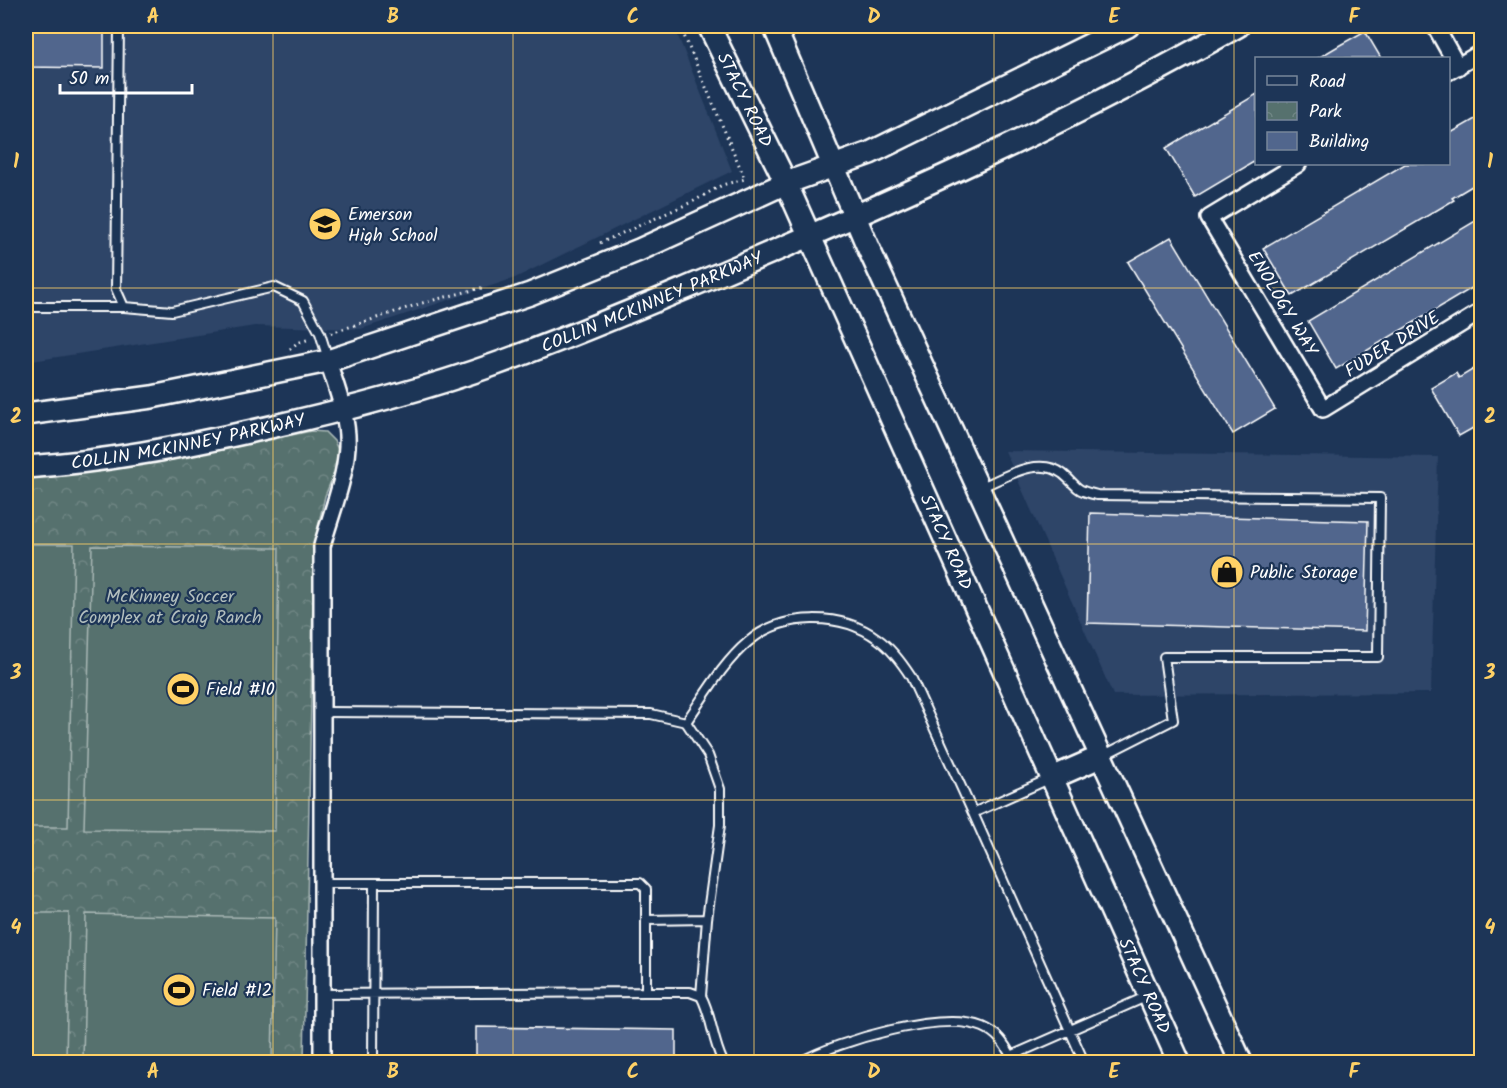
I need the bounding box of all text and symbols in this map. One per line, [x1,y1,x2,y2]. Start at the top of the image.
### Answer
text: A [147,2,159,34]
text: B [387,2,399,34]
text: C [627,2,639,34]
text: D [867,2,881,34]
text: E [1108,2,1120,34]
text: F [1349,2,1361,34]
street label: STACY ROAD [708,48,780,153]
scale bar [60,57,192,95]
legend [1255,57,1450,165]
text: 50 m [69,65,109,94]
text: Road [1309,68,1346,97]
text: Park [1309,98,1342,127]
text: Building [1309,128,1369,157]
text: 1 [13,147,19,179]
text: 1 [1487,147,1493,179]
place label: Emerson High School [348,201,438,251]
school or university icon: Emerson High School [307,206,343,242]
street label: COLLIN MCKINNEY PARKWAY [537,244,768,362]
street label: ENOLOGY WAY [1239,245,1325,363]
street label: FUDER DRIVE [1339,304,1447,386]
text: 2 [10,402,22,434]
text: 2 [1484,402,1496,434]
street label: COLLIN MCKINNEY PARKWAY [70,406,309,479]
street label: STACY ROAD [911,490,979,596]
shop icon: Public Storage [1209,554,1245,590]
place label: Public Storage [1250,559,1358,588]
park label: McKinney Soccer Complex at Craig Ranch [78,583,262,633]
text: 3 [10,658,22,690]
text: 3 [1484,658,1496,690]
sports icon: Field #10 [165,671,201,707]
place label: Field #10 [206,676,275,705]
text: 4 [11,913,22,945]
text: 4 [1485,913,1496,945]
street label: STACY ROAD [1109,933,1178,1039]
sports icon: Field #12 [161,972,197,1008]
place label: Field #12 [202,977,272,1006]
text: A [147,1057,159,1088]
text: B [387,1057,399,1088]
text: C [627,1057,639,1088]
text: D [867,1057,881,1088]
text: E [1108,1057,1120,1088]
text: F [1349,1057,1361,1088]

